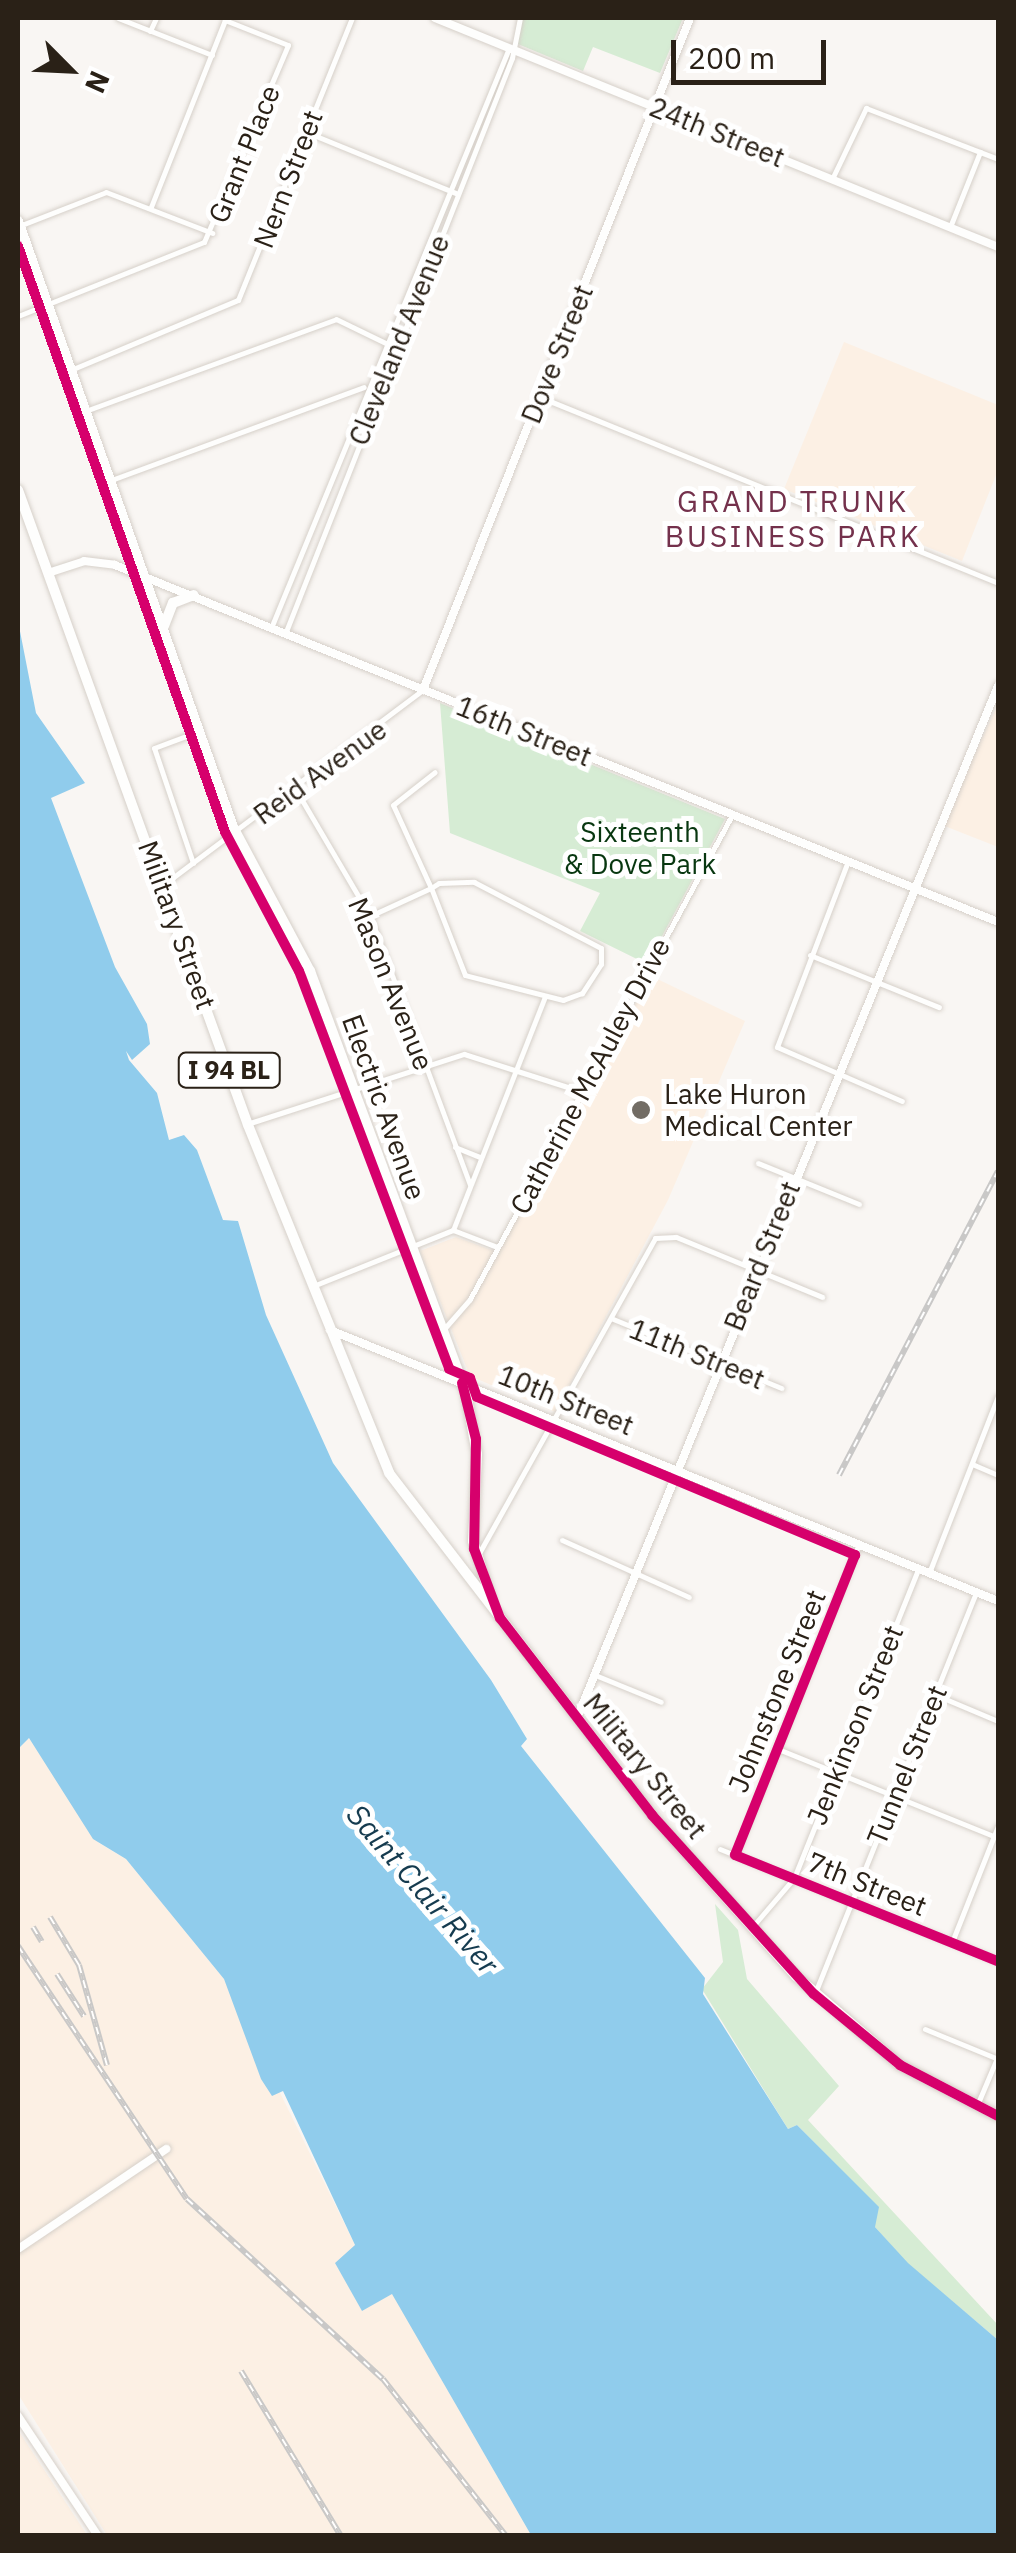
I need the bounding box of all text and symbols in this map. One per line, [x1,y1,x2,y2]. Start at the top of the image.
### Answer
north arrow [20,20,120,120]
scale bar [676,20,831,82]
text: 200 m [688,38,775,77]
text: N [77,66,119,99]
street label: Grant Place [201,80,287,228]
street label: 24th Street [645,90,789,174]
street label: Nern Street [246,105,330,253]
street label: Cleveland Avenue [341,230,457,450]
street label: Dove Street [514,280,600,428]
district label: GRAND TRUNK BUSINESS PARK [665,483,921,554]
street label: 16th Street [452,689,596,773]
street label: Reid Avenue [247,712,393,832]
park label: Sixteenth & Dove Park [564,815,716,881]
street label: Military Street [131,836,223,1014]
street label: Mason Avenue [341,893,441,1075]
street label: Catherine McAuley Drive [503,932,677,1220]
street label: Electric Avenue [335,1010,433,1204]
road number: I 94 BL [176,1050,282,1090]
place label: Lake Huron Medical Center [664,1077,853,1143]
marker: Lake Huron Medical Center [628,1097,654,1123]
street label: Beard Street [717,1176,807,1336]
street label: 11th Street [625,1312,769,1396]
street label: 10th Street [494,1358,638,1442]
street label: Johnstone Street [721,1585,833,1797]
street label: Jenkinson Street [800,1620,910,1830]
street label: Tunnel Street [860,1680,954,1850]
street label: Military Street [576,1687,714,1845]
water label: Saint Clair River [340,1797,506,1981]
street label: 7th Street [802,1845,932,1923]

